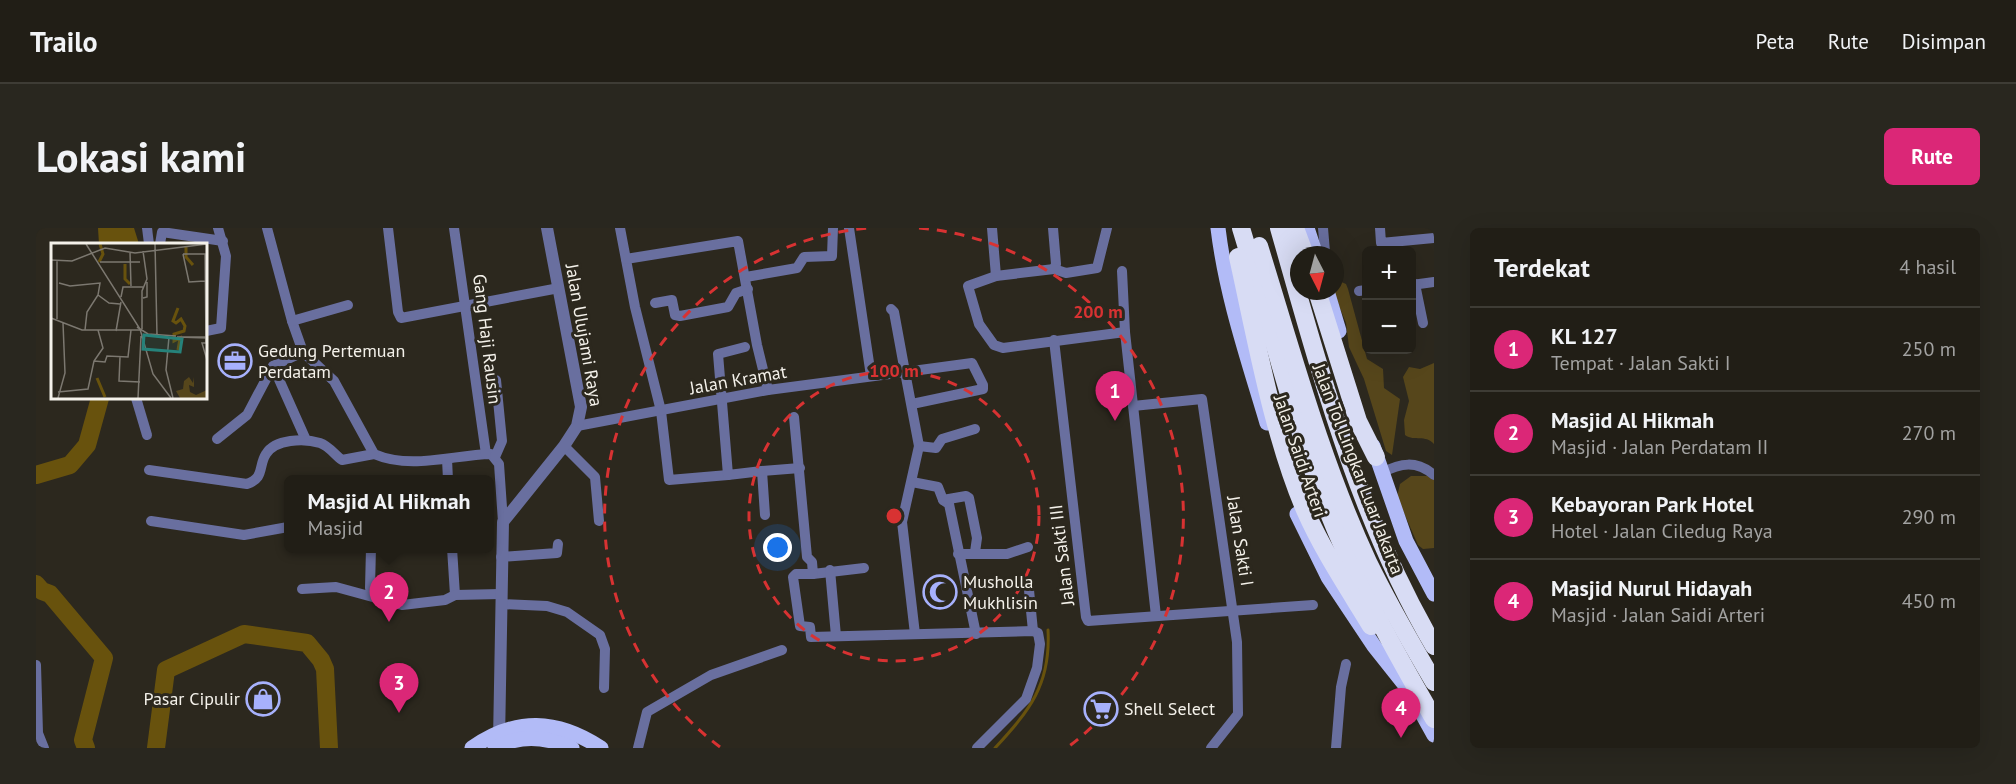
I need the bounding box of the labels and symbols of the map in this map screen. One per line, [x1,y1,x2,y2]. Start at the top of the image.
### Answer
inset map [51,243,207,399]
north arrow [1290,246,1344,300]
street label: Jalan Ulujami Raya [560,261,608,408]
street label: Gang Haji Rausin [468,272,507,405]
text: 200 m [1073,300,1123,323]
place label: Gedung Pertemuan Perdatam [258,339,405,383]
office icon: Gedung Pertemuan Perdatam [217,343,253,379]
text: 100 m [869,359,919,382]
street label: Jalan Tol Lingkar Luar Jakarta [1307,359,1409,577]
street label: Jalan Kramat [687,360,788,400]
pin: 1 [1096,372,1134,421]
street label: Jalan Saidi Arteri [1268,391,1332,520]
street label: Jalan Sakti I [1222,493,1259,588]
street label: Jalan Sakti III [1044,503,1079,608]
centre of rings [884,506,904,526]
your location [763,533,792,562]
place label: Musholla Mukhlisin [963,570,1038,614]
pin: 2 [370,572,408,622]
mosque icon: Musholla Mukhlisin [922,574,958,610]
pin: 3 [380,664,418,713]
shop icon: Pasar Cipulir [245,681,281,717]
place label: Pasar Cipulir [143,687,240,710]
pin: 4 [1382,688,1420,738]
supermarket icon: Shell Select [1083,691,1119,727]
place label: Shell Select [1124,697,1215,720]

